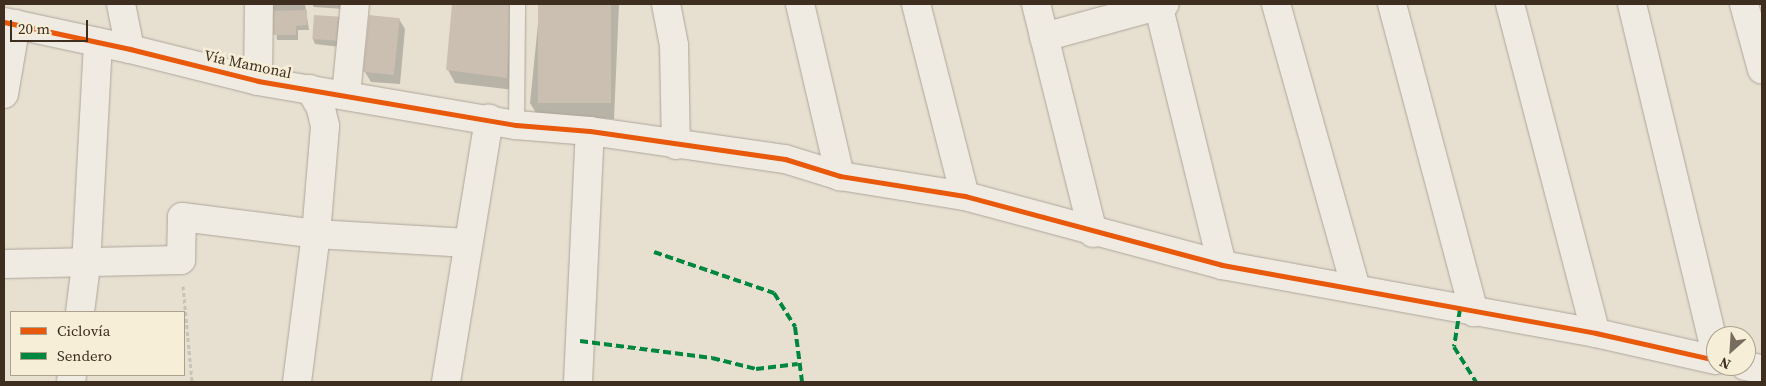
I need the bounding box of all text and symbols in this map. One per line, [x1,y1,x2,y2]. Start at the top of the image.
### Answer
scale bar [12,10,90,42]
text: 20 m [18,18,50,39]
street label: Vía Mamonal [203,46,293,82]
legend [10,311,185,376]
text: Ciclovía [57,320,110,341]
north arrow [1706,326,1756,376]
text: Sendero [57,345,112,366]
text: N [1716,352,1734,375]

